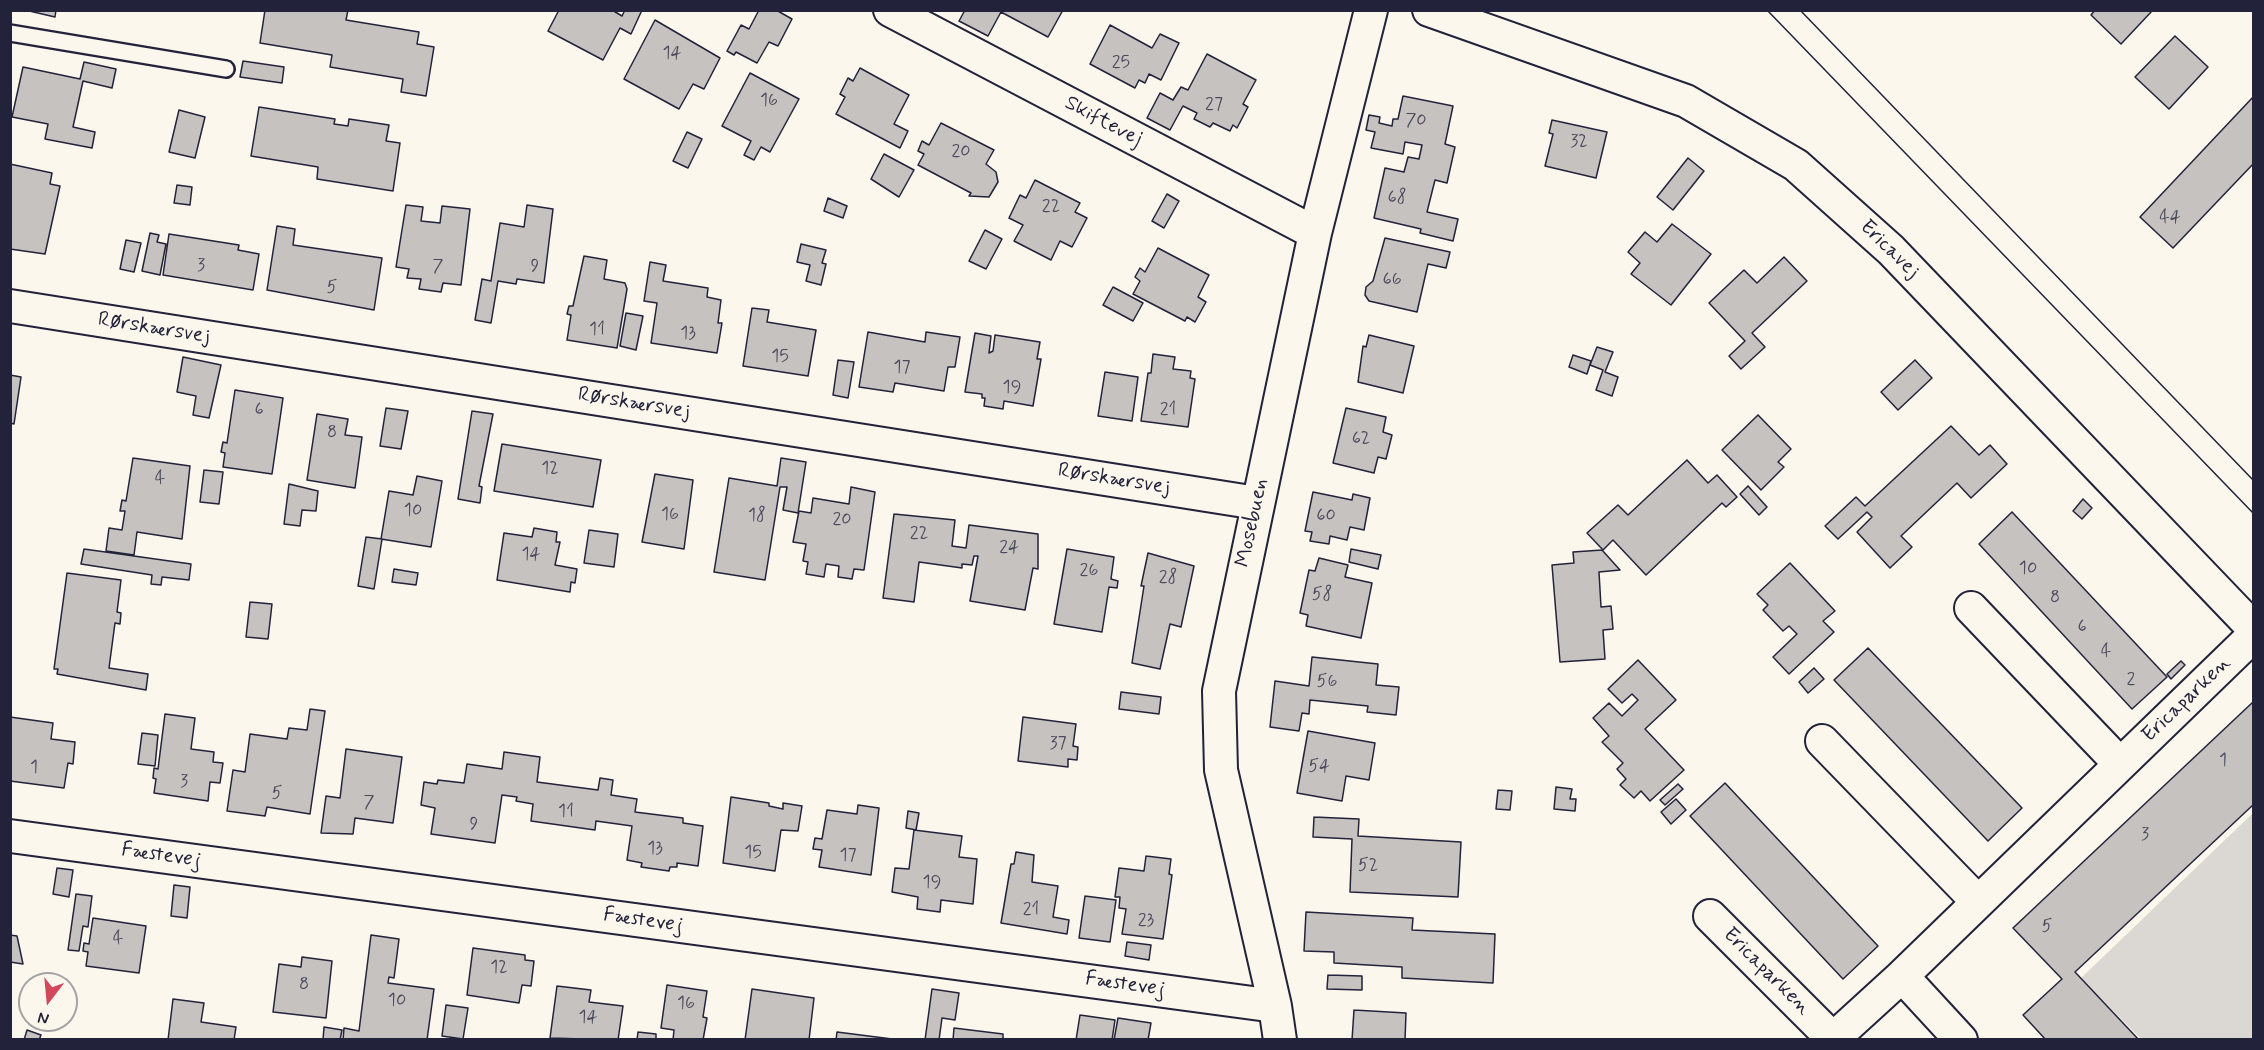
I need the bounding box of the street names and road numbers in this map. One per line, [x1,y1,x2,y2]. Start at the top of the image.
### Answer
street label: Skiftevej [1060,91,1146,153]
street label: Ericavej [1854,215,1924,285]
street label: Rørskærsvej [96,308,212,350]
street label: Rørskærsvej [576,383,692,425]
street label: Rørskærsvej [1056,459,1172,501]
street label: Mosebuen [1231,476,1275,570]
street label: Ericaparken [2137,651,2237,749]
street label: Fæstevej [120,838,202,874]
street label: Fæstevej [602,903,684,939]
street label: Ericaparken [1717,923,1815,1021]
street label: Fæstevej [1084,967,1166,1003]

